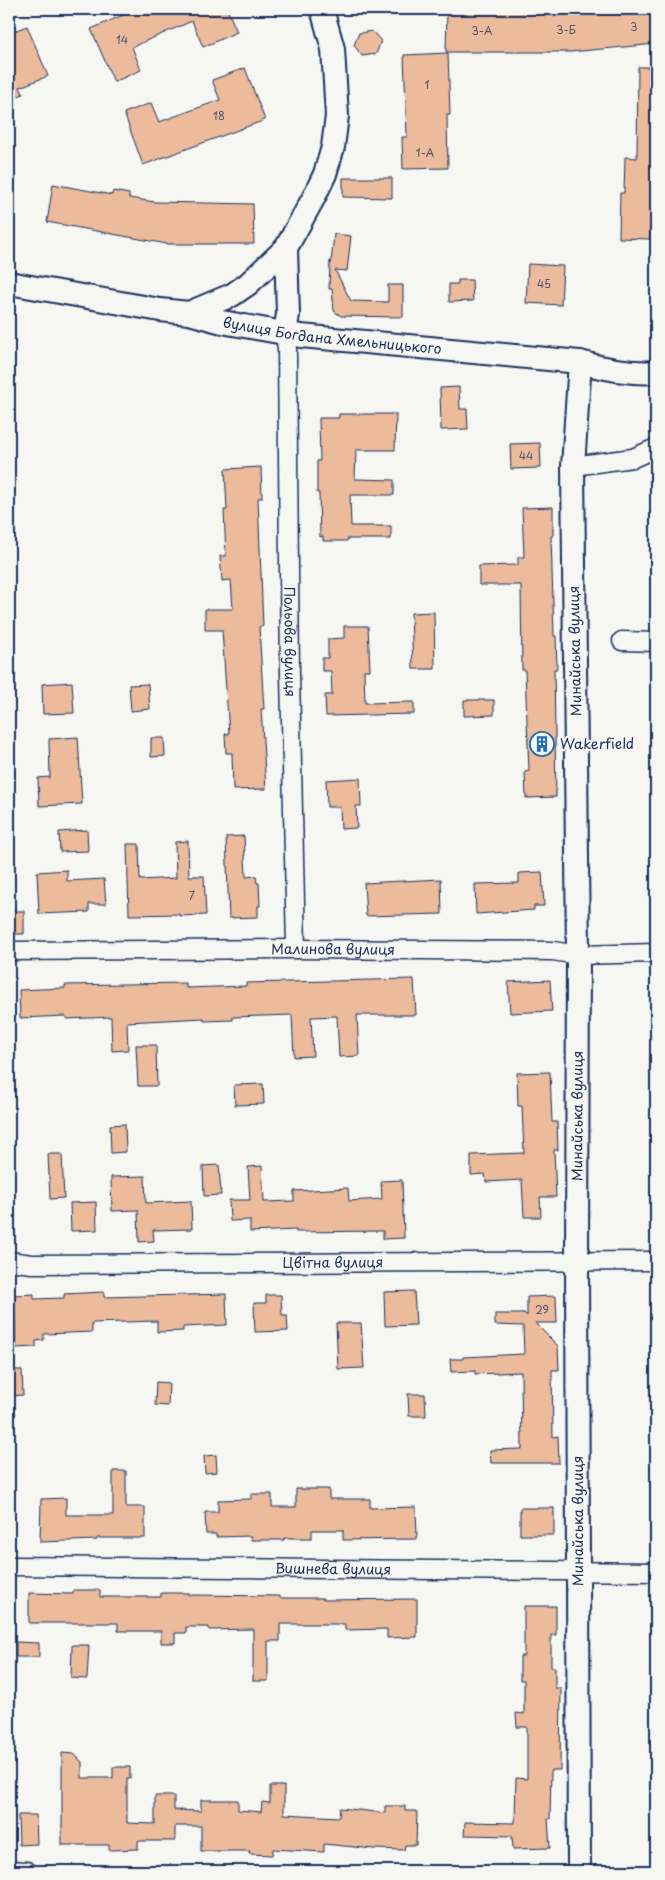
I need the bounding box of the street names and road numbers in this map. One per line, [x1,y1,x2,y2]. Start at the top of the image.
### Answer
street label: вулиця Богдана Хмельницького [221,311,443,359]
street label: Минайська вулиця [563,586,586,716]
street label: Польова вулиця [279,587,301,697]
street label: Малинова вулиця [271,938,395,960]
street label: Минайська вулиця [566,1051,588,1181]
street label: Цвітна вулиця [282,1251,383,1273]
street label: Минайська вулиця [567,1456,588,1586]
street label: Вишнева вулиця [275,1557,391,1580]

